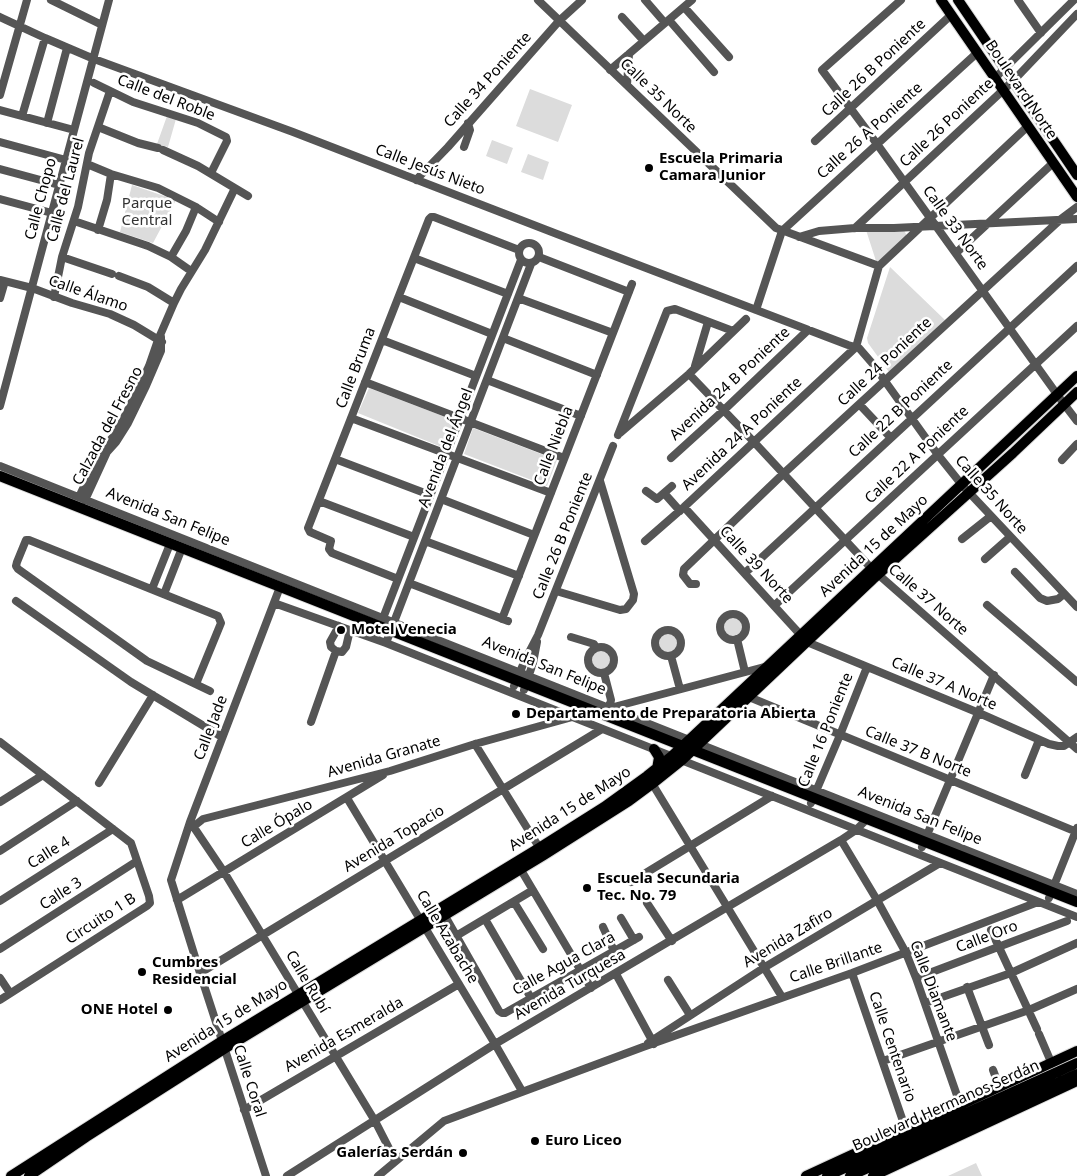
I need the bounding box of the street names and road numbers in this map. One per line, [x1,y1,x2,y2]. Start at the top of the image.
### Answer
street label: Calle 26 B Poniente [818,15,930,121]
street label: Calle 34 Poniente [441,29,535,131]
street label: Boulevard Norte [981,37,1061,143]
street label: Calle 35 Norte [616,55,700,137]
street label: Calle del Roble [115,71,217,125]
street label: Calle 26 Poniente [896,75,998,171]
street label: Calle 26 A Poniente [814,79,926,183]
street label: Calle del Laurel [43,136,89,244]
street label: Calle Jesús Nieto [372,141,488,199]
street label: Calle Chopo [21,156,61,242]
street label: Calle 33 Norte [918,182,992,274]
street label: Calle Álamo [46,272,130,316]
street label: Calle 24 Poniente [834,314,936,410]
street label: Avenida 24 B Poniente [666,324,794,444]
street label: Calle Bruma [332,325,380,411]
street label: Calle 22 B Poniente [845,356,957,462]
street label: Calzada del Fresno [69,364,147,488]
street label: Avenida 24 A Poniente [678,374,806,494]
street label: Avenida del Ángel [415,386,477,510]
street label: Calle 22 A Poniente [861,402,973,508]
street label: Calle Niebla [531,404,577,488]
street label: Calle 35 Norte [951,452,1031,538]
street label: Calle 26 B Poniente [529,470,597,602]
street label: Avenida San Felipe [104,484,232,550]
street label: Avenida 15 de Mayo [816,491,932,601]
street label: Calle 39 Norte [715,522,797,608]
street label: Calle 37 Norte [885,561,971,639]
street label: Avenida San Felipe [480,633,608,699]
street label: Calle 37 A Norte [888,654,1000,714]
street label: Calle 16 Poniente [795,670,857,790]
street label: Calle Jade [190,693,232,763]
street label: Calle 37 B Norte [862,722,974,782]
street label: Avenida Granate [325,732,443,782]
street label: Avenida 15 de Mayo [506,763,634,855]
street label: Avenida San Felipe [856,783,984,849]
street label: Calle Ópalo [238,796,316,852]
street label: Avenida Topacio [340,802,448,876]
street label: Calle 4 [24,833,74,873]
street label: Calle 3 [37,874,85,914]
street label: Calle Azabache [412,887,482,987]
street label: Circuito 1 B [62,890,140,948]
street label: Avenida Zafiro [740,904,836,972]
street label: Calle Oro [954,917,1020,957]
street label: Calle Agua Clara [510,928,618,1000]
street label: Calle Diamante [905,938,961,1044]
street label: Calle Brillante [787,939,885,987]
street label: Avenida Turquesa [511,946,629,1024]
street label: Calle Rubí [281,947,333,1017]
street label: Avenida 15 de Mayo [161,976,291,1066]
street label: Calle Centenario [865,989,919,1105]
street label: Avenida Esmeralda [281,994,407,1076]
street label: Calle Coral [229,1043,269,1119]
street label: Boulevard Hermanos Serdán [850,1057,1042,1155]

